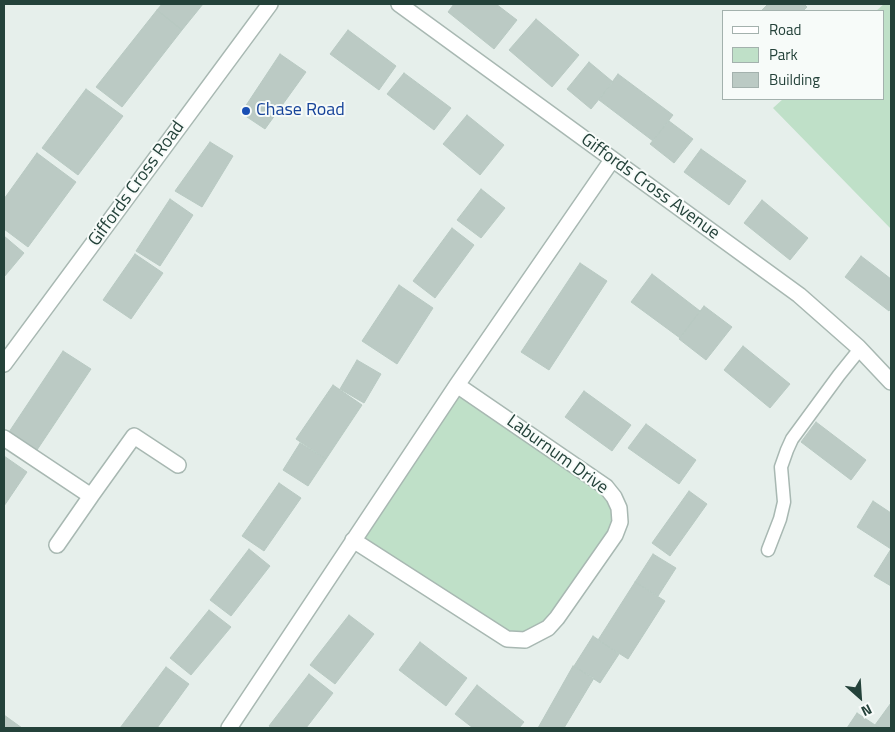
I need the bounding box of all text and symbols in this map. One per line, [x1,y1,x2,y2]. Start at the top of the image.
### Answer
legend [722,10,885,100]
text: Road [769,18,801,41]
text: Park [769,43,798,66]
text: Building [769,68,820,91]
place label: Chase Road [256,100,345,122]
marker: Chase Road [240,105,252,117]
street label: Giffords Cross Road [84,117,190,251]
street label: Giffords Cross Avenue [576,129,724,245]
street label: Laburnum Drive [502,411,612,499]
north arrow [835,672,885,722]
text: N [858,699,876,722]

